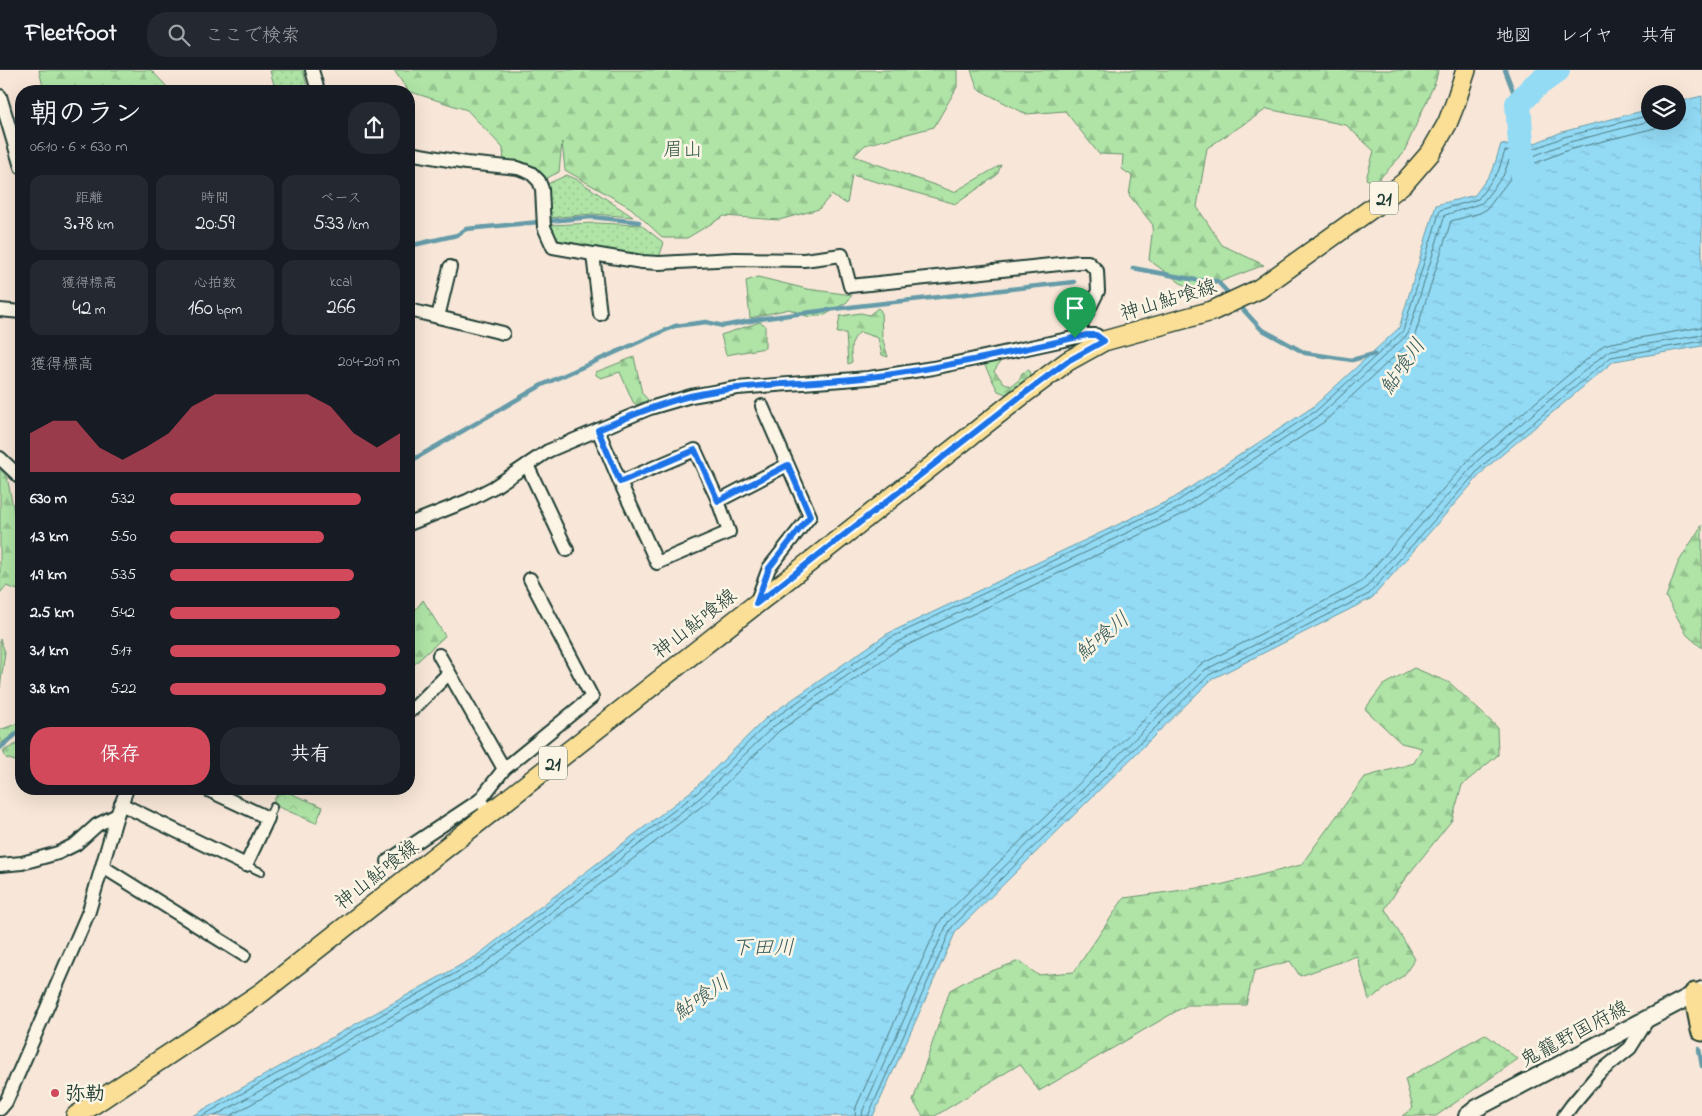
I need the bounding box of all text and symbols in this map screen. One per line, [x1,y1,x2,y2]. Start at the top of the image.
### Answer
search box [147,12,497,57]
text: Fleetfoot [25,17,117,52]
icon: search [165,21,193,49]
text: ここで検索 [205,23,300,50]
text: 地図 [1496,24,1532,50]
text: レイヤ [1560,24,1613,50]
text: 共有 [1641,24,1677,50]
map controls [1641,85,1686,130]
button: layers [1641,85,1686,130]
text: 朝のラン [30,95,142,136]
button: share [348,102,400,154]
text: 06:10 · 6 × 630 m [30,135,128,159]
park label: 眉山 [663,137,703,166]
road number: 21 [1370,182,1398,214]
text: 距離 [75,188,103,209]
text: 時間 [201,188,229,209]
text: ペース [320,188,362,209]
text: 3.78 [64,209,93,239]
text: 20:59 [195,209,235,239]
text: 5:33 [313,209,344,239]
text: km [93,215,114,236]
text: /km [344,215,369,236]
text: kcal [330,272,352,293]
text: 獲得標高 [61,273,117,294]
text: 心拍数 [194,273,236,294]
street label: 神山鮎喰線 [1117,273,1221,330]
pin [1054,287,1096,338]
text: 266 [327,293,355,323]
text: 42 [72,294,91,324]
text: 160 [188,294,213,324]
icon: arrive [1061,294,1089,322]
text: m [91,300,106,321]
text: bpm [213,300,242,321]
water label: 鮎喰川 [1373,333,1434,402]
text: 204–209 m [338,350,400,374]
text: 獲得標高 [30,353,94,377]
text: 630 m [30,487,67,511]
text: 5:32 [110,487,135,511]
text: 1.3 km [30,525,68,549]
text: 5:50 [110,525,137,549]
text: 1.9 km [30,563,67,587]
text: 5:35 [110,563,136,587]
street label: 神山鮎喰線 [647,583,744,667]
text: 2.5 km [30,601,74,625]
text: 5:42 [110,601,135,625]
water label: 鮎喰川 [1070,606,1137,669]
text: 3.1 km [30,639,68,663]
text: 5:17 [110,639,132,663]
text: 3.8 km [30,677,69,701]
text: 5:22 [110,677,136,701]
button: 保存 [30,727,210,785]
button: 共有 [220,727,400,785]
road number: 21 [539,746,567,780]
street label: 神山鮎喰線 [329,834,426,918]
water label: 下田川 [732,934,795,964]
water label: 鮎喰川 [668,969,737,1029]
street label: 鬼籠野国府線 [1515,994,1635,1076]
place label: 弥勒 [65,1081,105,1110]
marker: 弥勒 [49,1087,61,1099]

